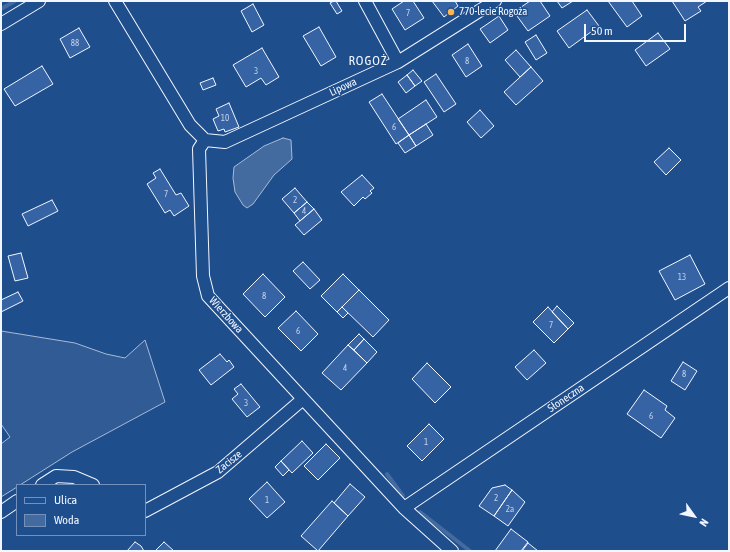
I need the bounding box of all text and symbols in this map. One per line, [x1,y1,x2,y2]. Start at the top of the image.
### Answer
place label: 770-lecie Rogoża [459,5,527,19]
marker: 770-lecie Rogoża [446,7,456,17]
house number: 7 [406,8,410,18]
scale bar [586,16,688,42]
text: 50 m [591,24,613,38]
house number: 88 [71,38,79,48]
district label: ROGOŻ [348,53,388,69]
house number: 8 [465,56,469,66]
house number: 3 [254,66,258,76]
street label: Lipowa [327,75,359,99]
house number: 10 [221,113,229,123]
house number: 6 [392,122,396,132]
house number: 7 [164,189,168,199]
house number: 2 [293,195,297,205]
house number: 4 [302,206,306,216]
house number: 13 [678,272,686,282]
house number: 8 [262,291,266,301]
street label: Wierzbowa [206,294,246,336]
house number: 7 [549,320,553,330]
house number: 6 [296,326,300,336]
house number: 4 [343,363,347,373]
house number: 8 [682,369,686,379]
street label: Słoneczna [545,381,587,415]
house number: 3 [244,398,248,408]
house number: 6 [649,411,653,421]
house number: 1 [424,437,428,447]
street label: Zacisze [213,448,245,476]
legend [16,484,146,536]
text: Ulica [54,493,77,507]
house number: 2 [494,493,498,503]
house number: 1 [265,495,269,505]
north arrow [674,496,714,536]
house number: 2a [506,504,514,514]
text: Woda [54,513,79,527]
text: N [697,517,711,529]

